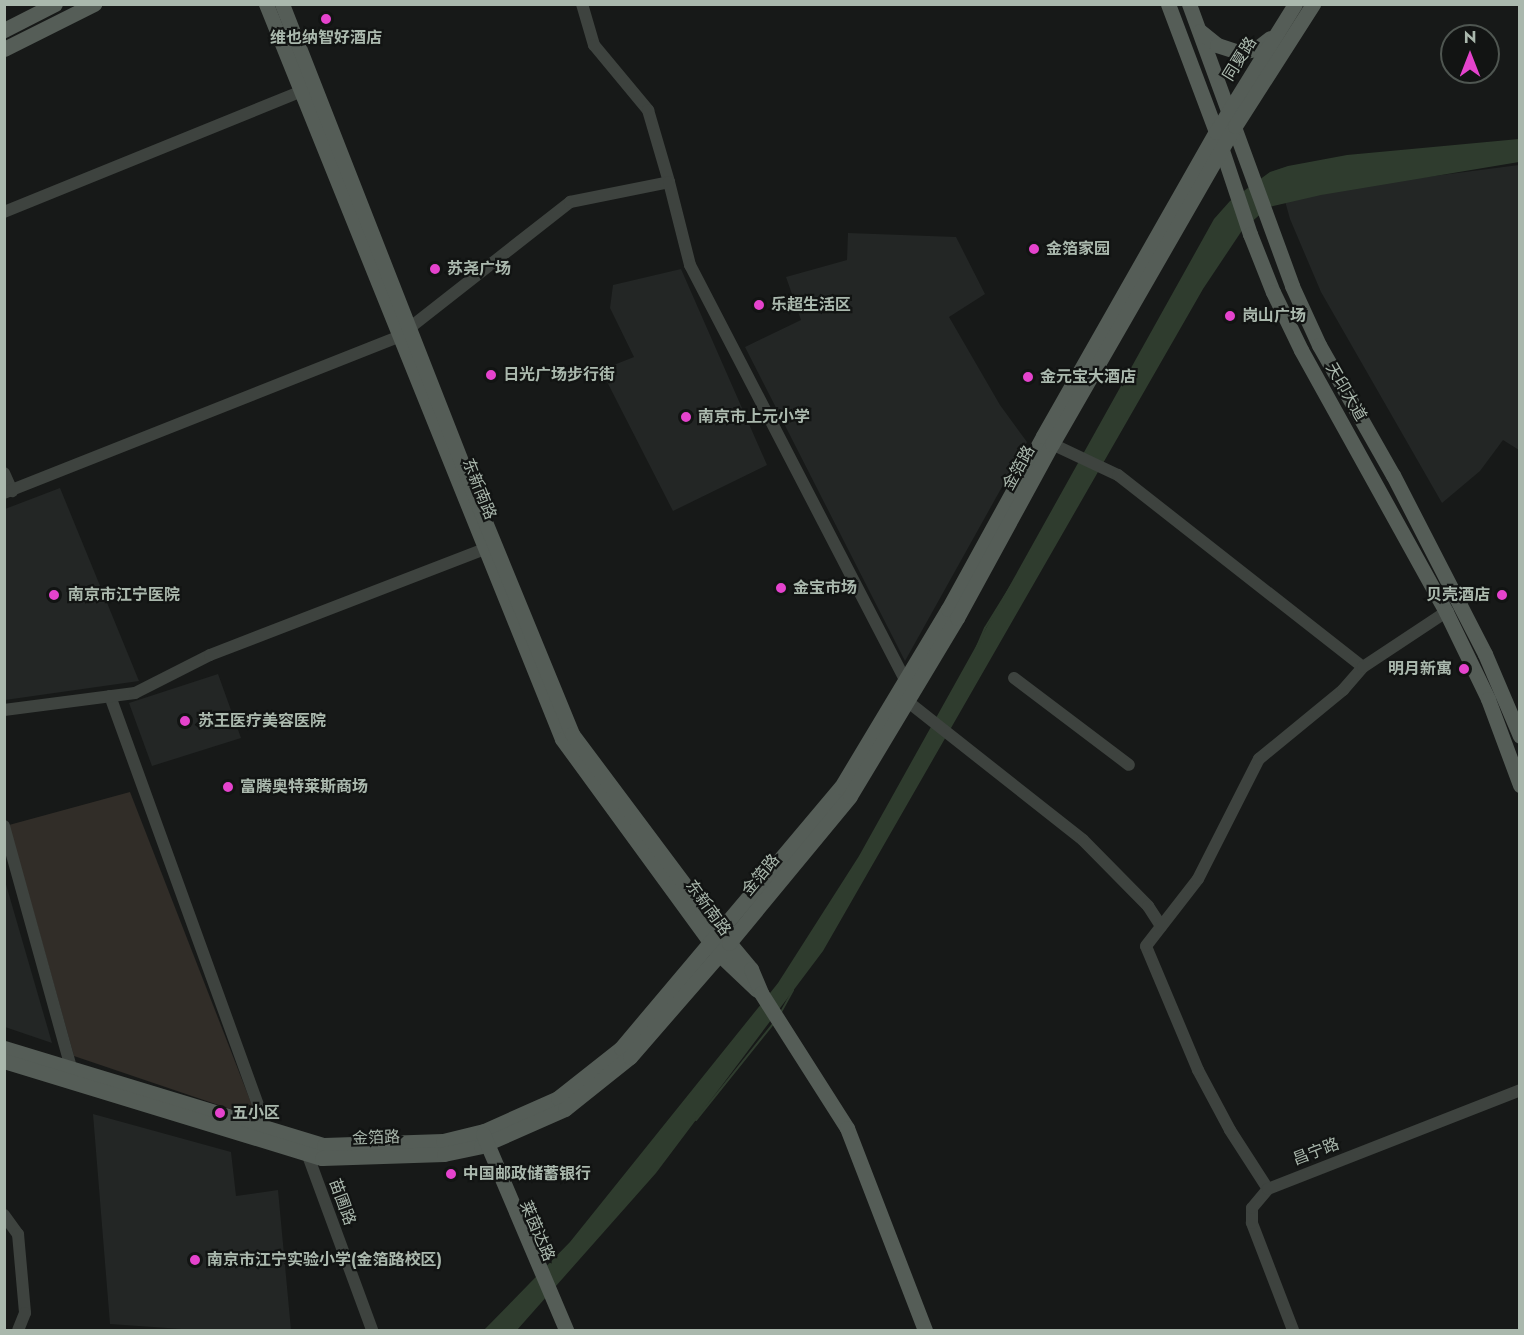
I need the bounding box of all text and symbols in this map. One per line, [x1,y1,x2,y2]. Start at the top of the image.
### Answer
marker: 维也纳智好酒店 [319,12,333,26]
north arrow [1440,24,1500,84]
text: N [1464,26,1476,49]
place label: 维也纳智好酒店 [270,28,382,48]
street label: 同夏路 [1219,34,1261,84]
place label: 金箔家园 [1046,239,1110,259]
marker: 金箔家园 [1027,242,1041,256]
place label: 苏尧广场 [447,259,511,279]
marker: 苏尧广场 [428,262,442,276]
place label: 乐超生活区 [771,295,851,315]
marker: 乐超生活区 [752,298,766,312]
place label: 岗山广场 [1242,306,1306,326]
marker: 岗山广场 [1223,309,1237,323]
street label: 天印大道 [1322,359,1370,425]
place label: 日光广场步行街 [503,365,615,385]
place label: 金元宝大酒店 [1040,367,1136,387]
marker: 日光广场步行街 [484,368,498,382]
marker: 金元宝大酒店 [1021,370,1035,384]
place label: 南京市上元小学 [698,407,810,427]
marker: 南京市上元小学 [679,410,693,424]
street label: 金箔路 [999,442,1039,494]
street label: 东新南路 [458,456,500,522]
place label: 金宝市场 [793,578,857,598]
marker: 金宝市场 [774,581,788,595]
place label: 南京市江宁医院 [68,585,180,605]
place label: 贝壳酒店 [1426,585,1490,605]
marker: 南京市江宁医院 [45,586,63,604]
marker: 贝壳酒店 [1495,588,1509,602]
place label: 明月新寓 [1388,659,1452,679]
marker: 明月新寓 [1457,662,1471,676]
place label: 苏王医疗美容医院 [198,711,326,731]
marker: 苏王医疗美容医院 [176,712,194,730]
place label: 富腾奥特莱斯商场 [240,777,368,797]
marker: 富腾奥特莱斯商场 [221,780,235,794]
street label: 金箔路 [738,850,784,900]
street label: 东新南路 [681,876,735,940]
place label: 五小区 [232,1103,280,1123]
marker: 五小区 [213,1106,227,1120]
street label: 金箔路 [352,1128,400,1148]
street label: 昌宁路 [1290,1134,1342,1170]
place label: 中国邮政储蓄银行 [463,1164,591,1184]
marker: 中国邮政储蓄银行 [444,1167,458,1181]
street label: 苗圃路 [325,1176,359,1228]
street label: 莱茵达路 [516,1198,558,1264]
place label: 南京市江宁实验小学(金箔路校区) [207,1250,442,1270]
marker: 南京市江宁实验小学(金箔路校区) [188,1253,202,1267]

